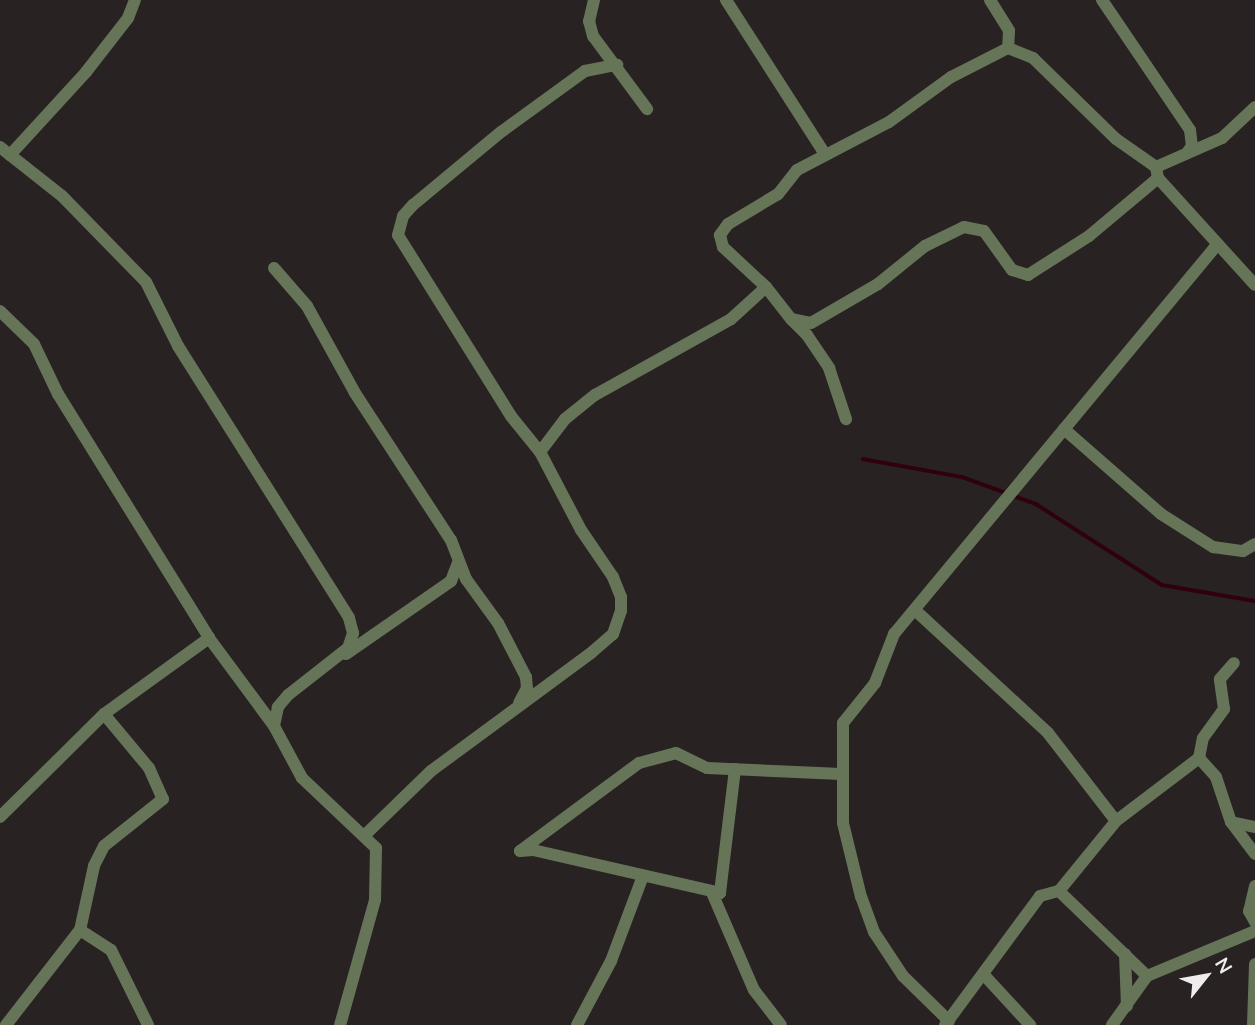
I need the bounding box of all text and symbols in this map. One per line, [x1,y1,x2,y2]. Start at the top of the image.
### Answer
north arrow [1171,941,1241,1011]
text: N [1210,953,1238,978]

